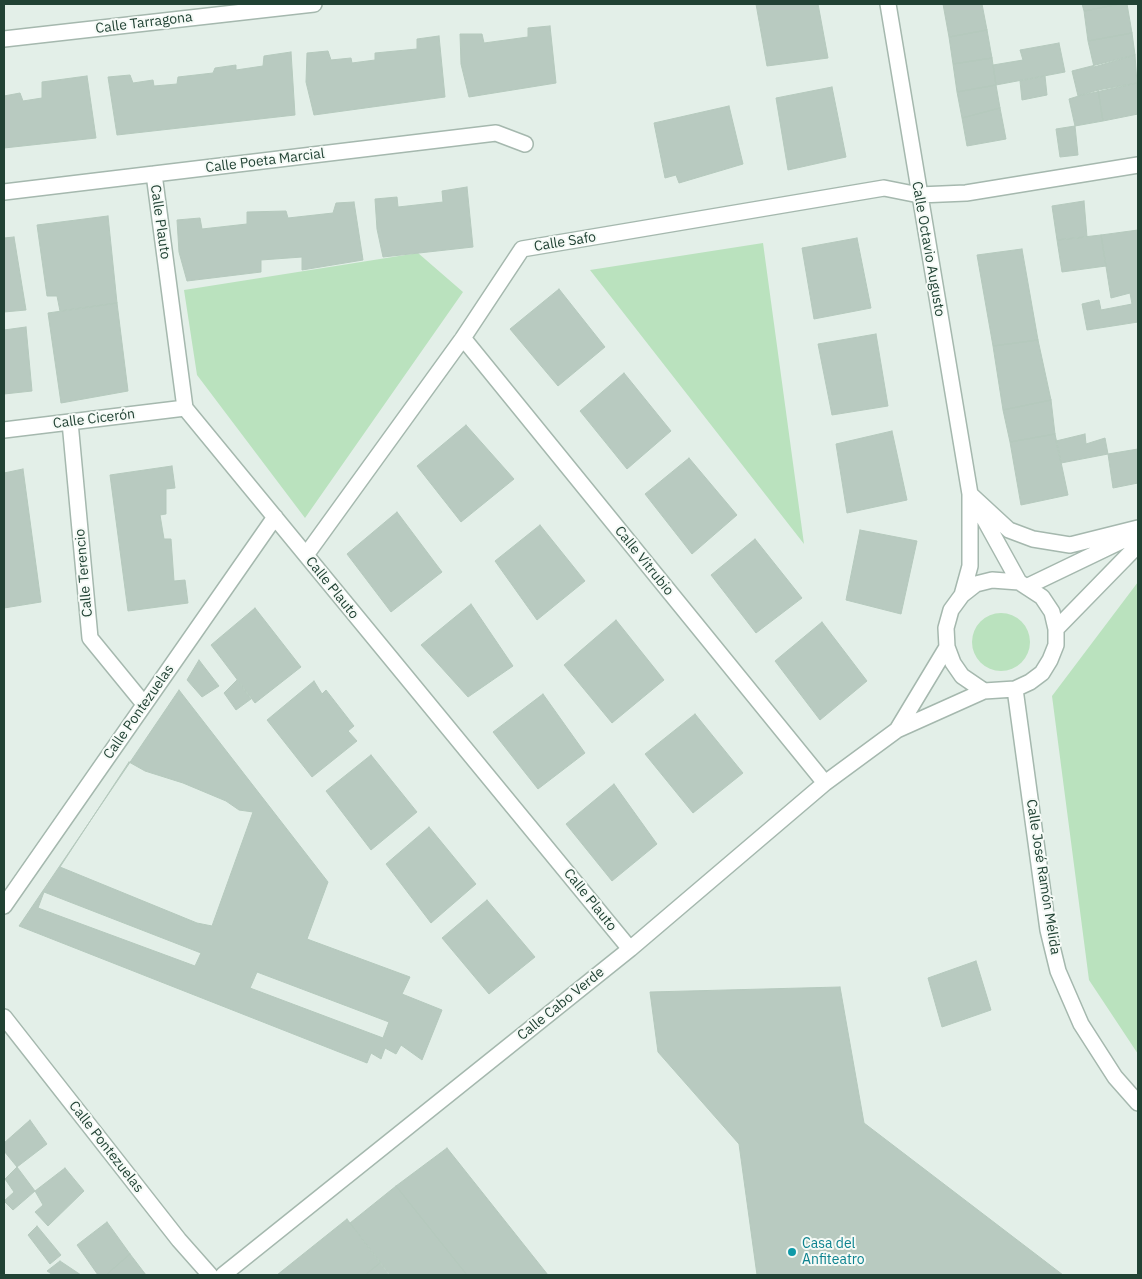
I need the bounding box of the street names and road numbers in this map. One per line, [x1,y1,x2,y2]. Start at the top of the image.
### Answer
street label: Calle Tarragona [95,9,193,37]
street label: Calle Poeta Marcial [204,145,326,177]
street label: Calle Octavio Augusto [908,180,948,318]
street label: Calle Plauto [146,184,174,260]
street label: Calle Safo [533,229,597,255]
street label: Calle Cicerón [52,406,136,432]
street label: Calle Vitrubio [611,523,677,599]
street label: Calle Terencio [72,528,96,618]
street label: Calle Plauto [302,554,362,622]
street label: Calle Pontezuelas [100,662,178,762]
street label: Calle José Ramón Mélida [1022,798,1064,956]
street label: Calle Plauto [560,866,620,934]
street label: Calle Cabo Verde [514,964,608,1044]
street label: Calle Pontezuelas [65,1098,147,1196]

